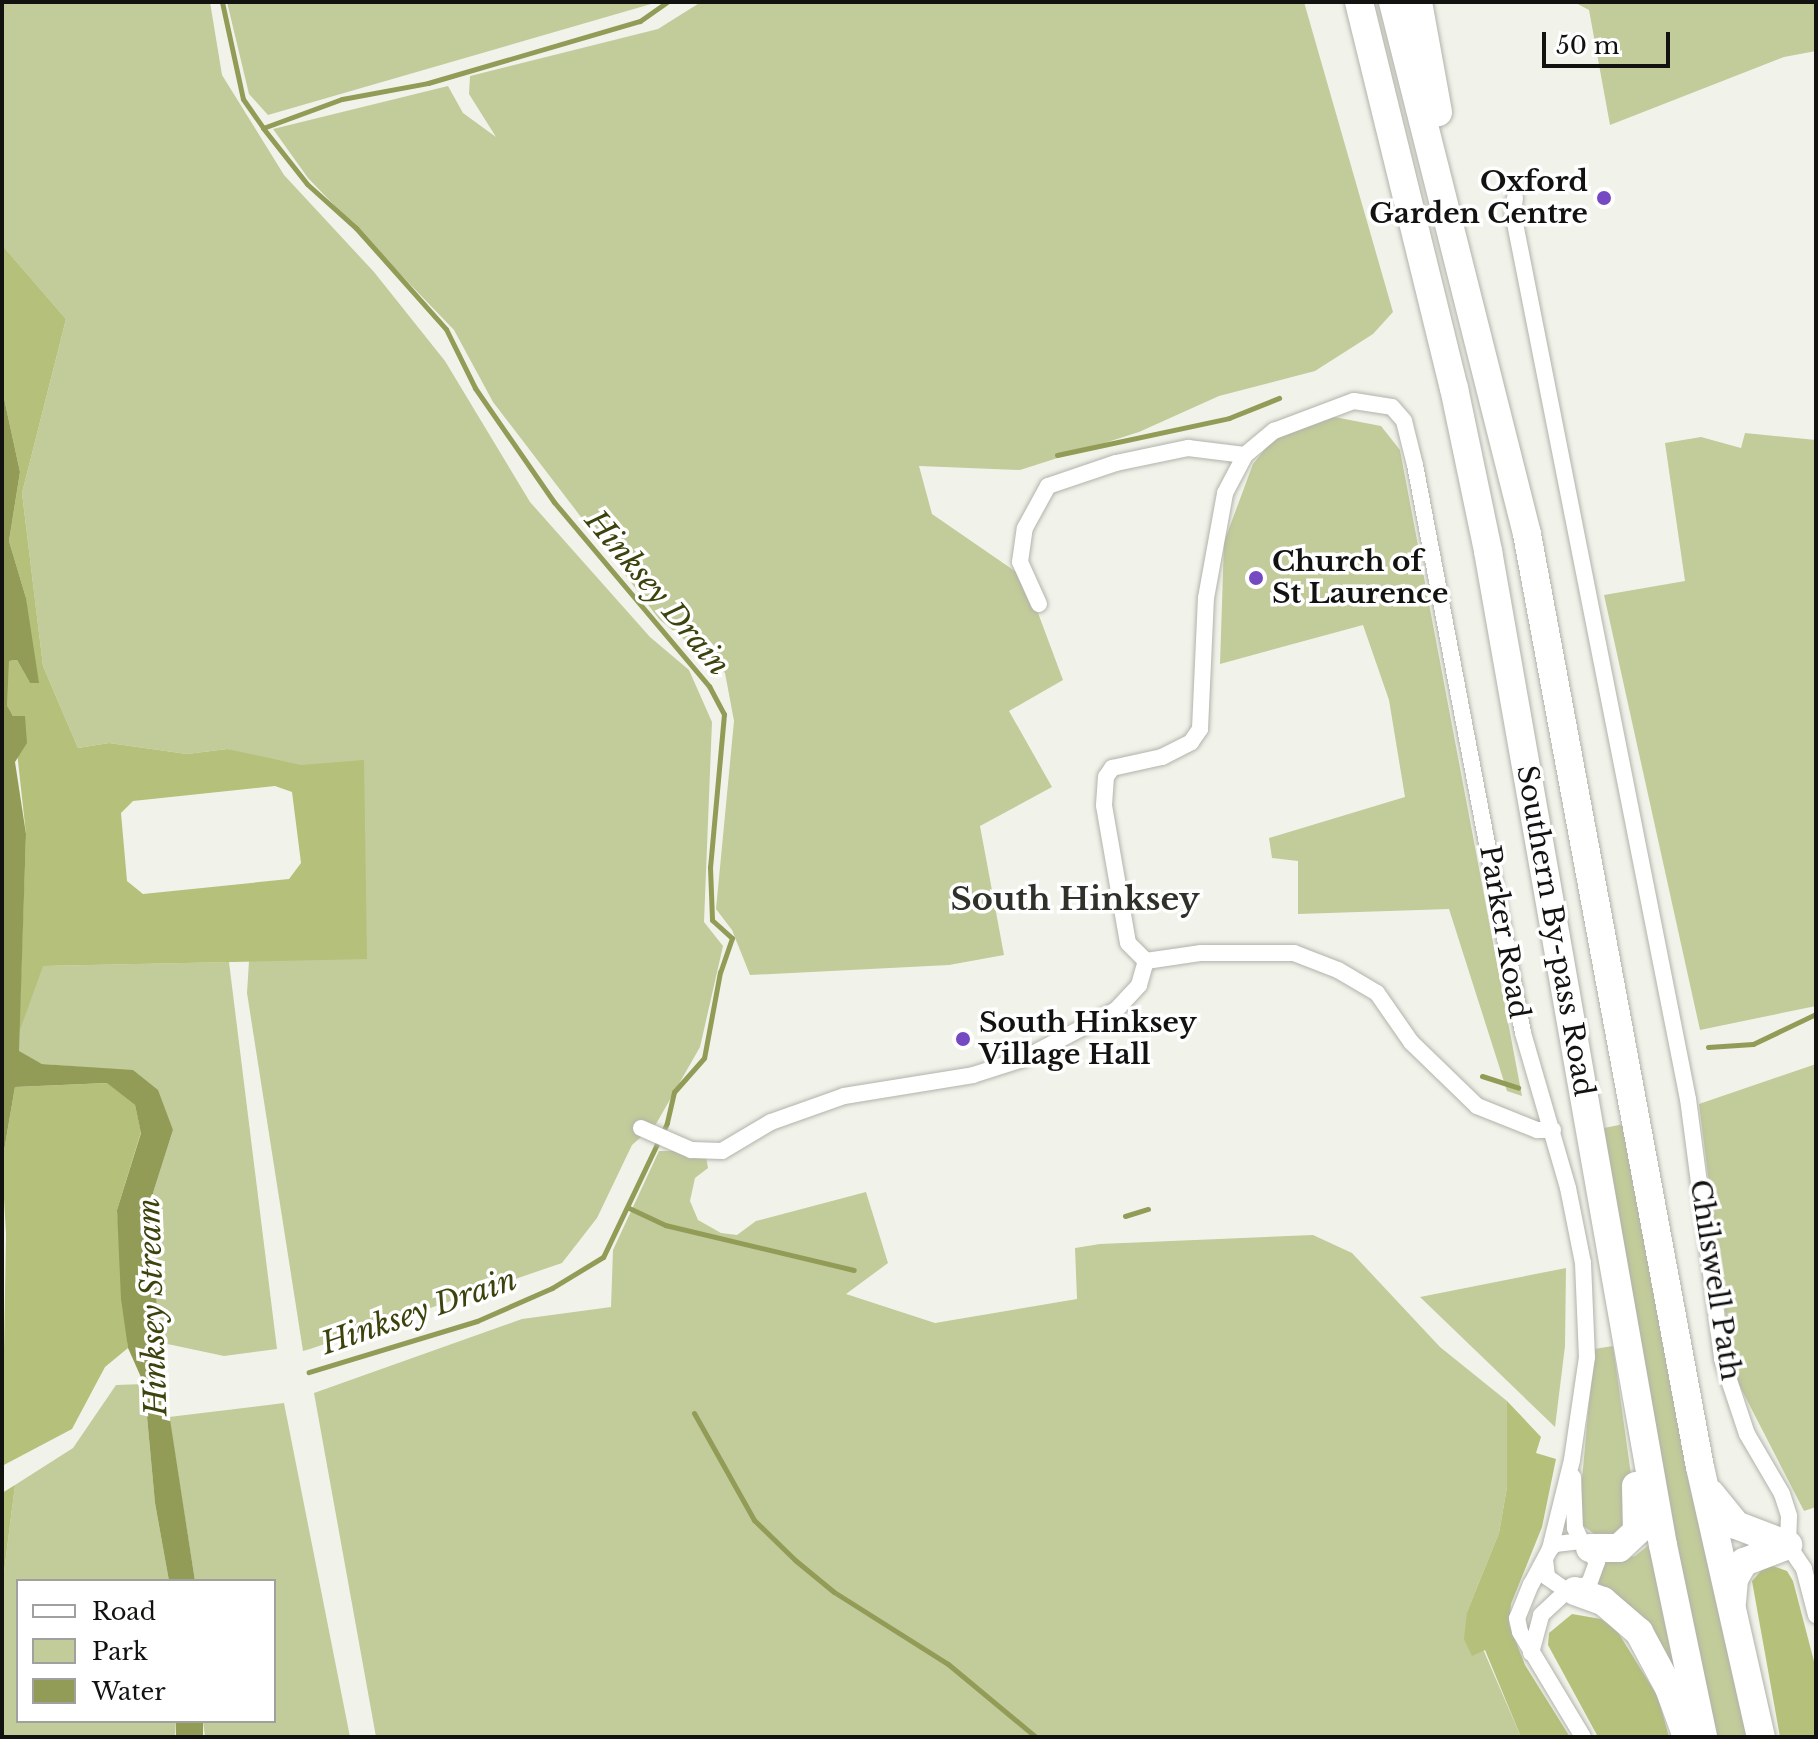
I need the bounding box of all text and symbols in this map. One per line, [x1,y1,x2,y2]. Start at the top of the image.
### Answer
scale bar [1546,16,1674,66]
text: 50 m [1556,31,1619,60]
place label: Oxford Garden Centre [1369,165,1588,231]
marker: Oxford Garden Centre [1595,189,1613,207]
water label: Hinksey Drain [578,503,736,683]
place label: Church of St Laurence [1272,545,1448,611]
marker: Church of St Laurence [1247,569,1265,587]
street label: Southern By-pass Road [1509,763,1601,1099]
street label: Parker Road [1472,842,1536,1022]
district label: South Hinksey [951,880,1199,918]
place label: South Hinksey Village Hall [979,1006,1197,1072]
marker: South Hinksey Village Hall [954,1030,972,1048]
street label: Chilswell Path [1683,1177,1747,1383]
water label: Hinksey Stream [131,1197,175,1417]
water label: Hinksey Drain [316,1262,522,1362]
legend [16,1579,276,1723]
text: Road [92,1597,156,1626]
text: Park [92,1637,148,1666]
text: Water [92,1677,166,1706]

